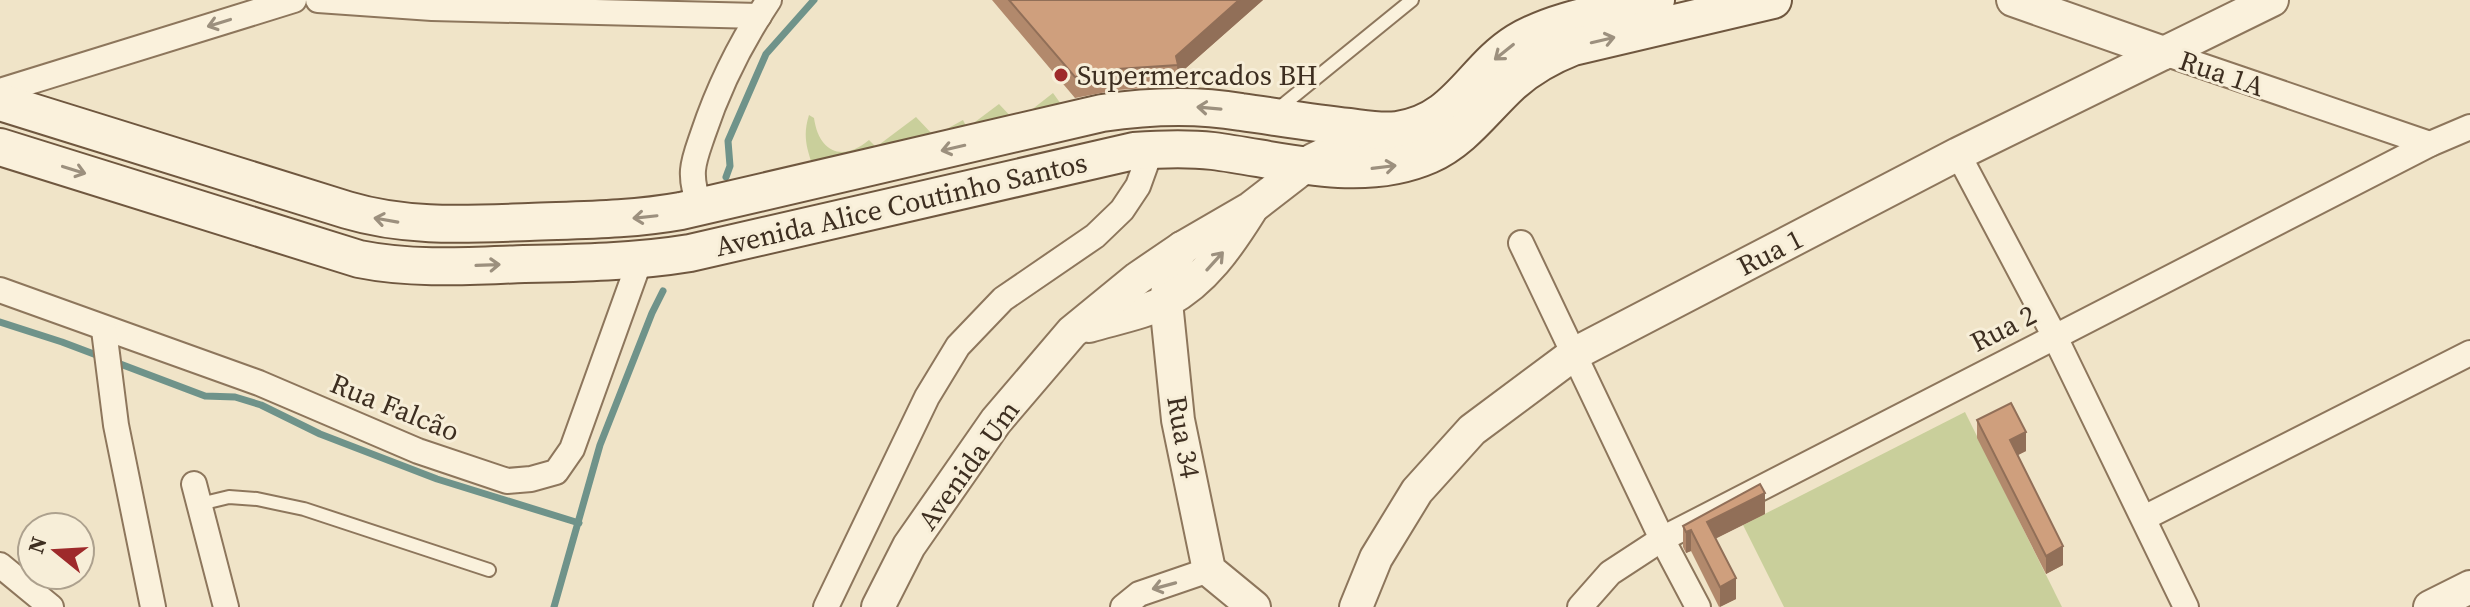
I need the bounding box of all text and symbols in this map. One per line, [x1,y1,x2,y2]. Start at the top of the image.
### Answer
one-way arrow [207,17,232,31]
one-way arrow [1590,32,1615,47]
street label: Rua 1A [2174,41,2270,105]
one-way arrow [1494,43,1515,61]
place label: Supermercados BH [1077,56,1317,94]
marker: Supermercados BH [1052,66,1070,84]
one-way arrow [1196,100,1223,115]
one-way arrow [941,141,967,156]
street label: Avenida Alice Coutinho Santos [711,143,1091,265]
one-way arrow [1370,159,1396,174]
one-way arrow [61,163,87,178]
one-way arrow [632,209,659,224]
one-way arrow [374,212,399,227]
street label: Rua 1 [1731,219,1809,285]
one-way arrow [1206,252,1224,272]
one-way arrow [474,258,501,273]
street label: Rua 2 [1964,295,2042,361]
street label: Rua Falcão [325,364,465,450]
street label: Avenida Um [908,393,1028,537]
street label: Rua 34 [1158,393,1210,481]
north arrow [16,511,96,591]
text: N [20,533,54,557]
one-way arrow [1152,579,1178,594]

